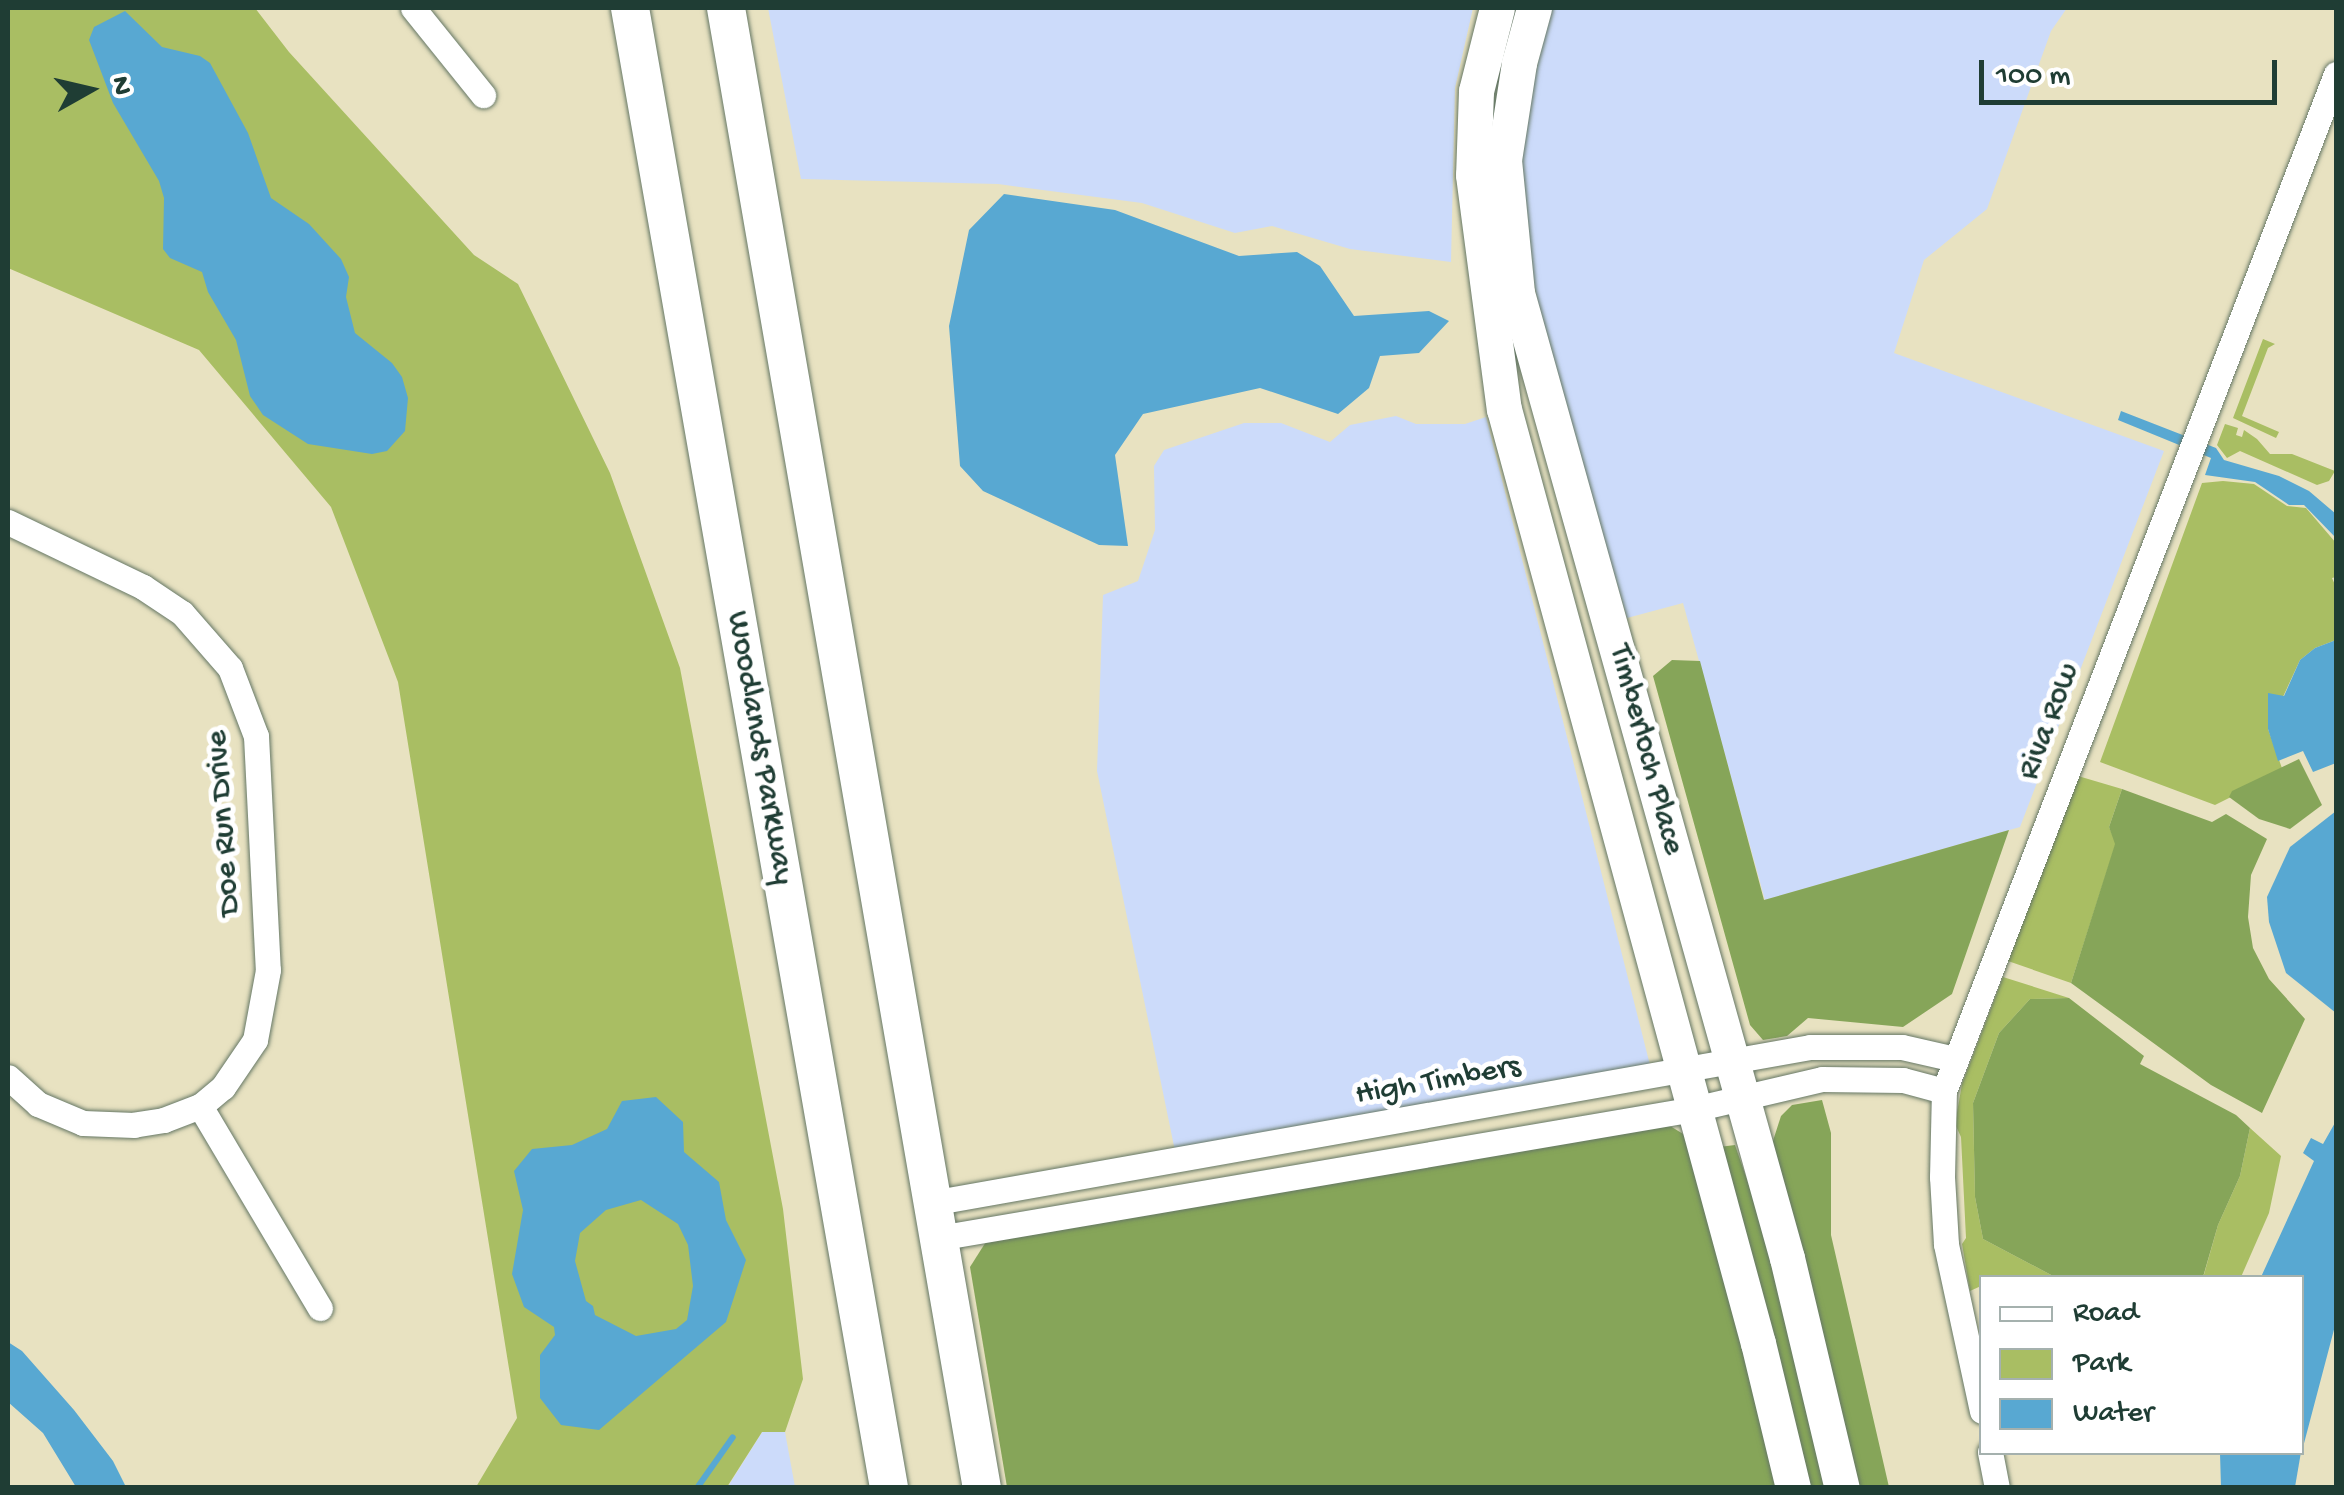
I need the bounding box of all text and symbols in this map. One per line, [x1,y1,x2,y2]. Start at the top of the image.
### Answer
north arrow [40,40,140,140]
scale bar [1984,40,2282,102]
text: 100 m [1996,60,2071,95]
text: N [103,74,138,97]
street label: Woodlands Parkway [716,608,802,888]
street label: Timberloch Place [1599,641,1691,859]
street label: Riva Row [2010,658,2090,786]
street label: Doe Run Drive [199,729,251,917]
street label: High Timbers [1353,1049,1523,1115]
legend [1979,1275,2304,1455]
text: Road [2073,1297,2139,1332]
text: Park [2073,1347,2130,1382]
text: Water [2073,1397,2154,1432]

